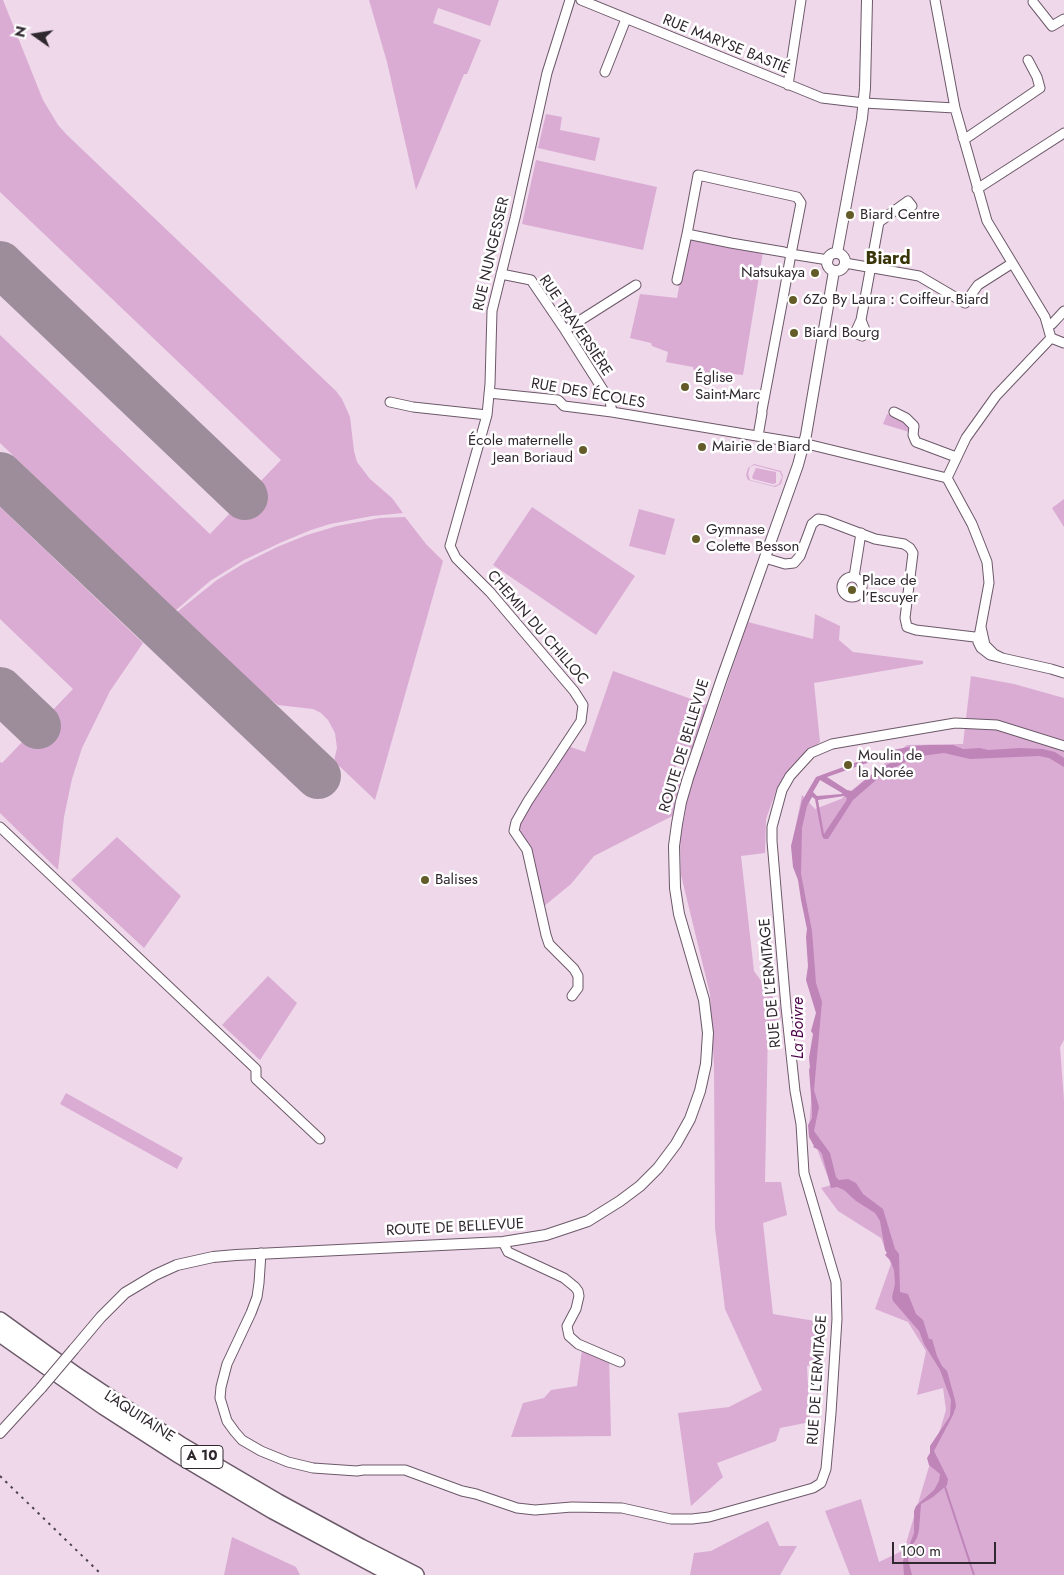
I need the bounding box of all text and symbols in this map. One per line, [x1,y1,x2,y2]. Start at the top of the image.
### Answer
north arrow [10,10,60,60]
street label: RUE MARYSE BASTIÉ [660,11,792,79]
text: N [9,24,31,39]
street label: RUE NUNGESSER [470,195,514,313]
place label: Biard Centre [860,206,940,224]
marker: Biard Centre [844,209,856,221]
district label: Biard [865,249,911,271]
place label: Natsukaya [741,264,805,282]
marker: Natsukaya [809,267,821,279]
street label: RUE TRAVERSIÈRE [535,272,615,380]
place label: 6Zo By Laura : Coiffeur Biard [803,291,989,309]
marker: 6Zo By Laura : Coiffeur Biard [787,294,799,306]
place label: Biard Bourg [804,324,880,342]
marker: Biard Bourg [788,327,800,339]
place label: Église Saint-Marc [695,369,760,404]
street label: RUE DES ÉCOLES [530,375,646,413]
marker: Église Saint-Marc [679,381,691,393]
place label: École maternelle Jean Boriaud [468,432,573,467]
place label: Mairie de Biard [712,438,810,456]
marker: Mairie de Biard [696,441,708,453]
marker: École maternelle Jean Boriaud [577,444,589,456]
place label: Gymnase Colette Besson [706,521,799,556]
marker: Gymnase Colette Besson [690,533,702,545]
street label: CHEMIN DU CHILLOC [483,567,591,689]
place label: Place de l’Escuyer [862,572,918,607]
marker: Place de l’Escuyer [846,584,858,596]
street label: ROUTE DE BELLEVUE [656,677,714,815]
place label: Moulin de la Norée [858,747,922,782]
marker: Moulin de la Norée [842,759,854,771]
place label: Balises [435,871,478,889]
marker: Balises [419,874,431,886]
street label: RUE DE L’ERMITAGE [756,917,786,1049]
water label: La Boivre [789,997,809,1059]
street label: ROUTE DE BELLEVUE [386,1215,524,1241]
street label: RUE DE L’ERMITAGE [804,1314,832,1446]
street label: L'AQUITAINE [100,1387,178,1447]
road number: A 10 [181,1445,223,1468]
scale bar [894,1532,998,1564]
text: 100 m [900,1540,941,1562]

